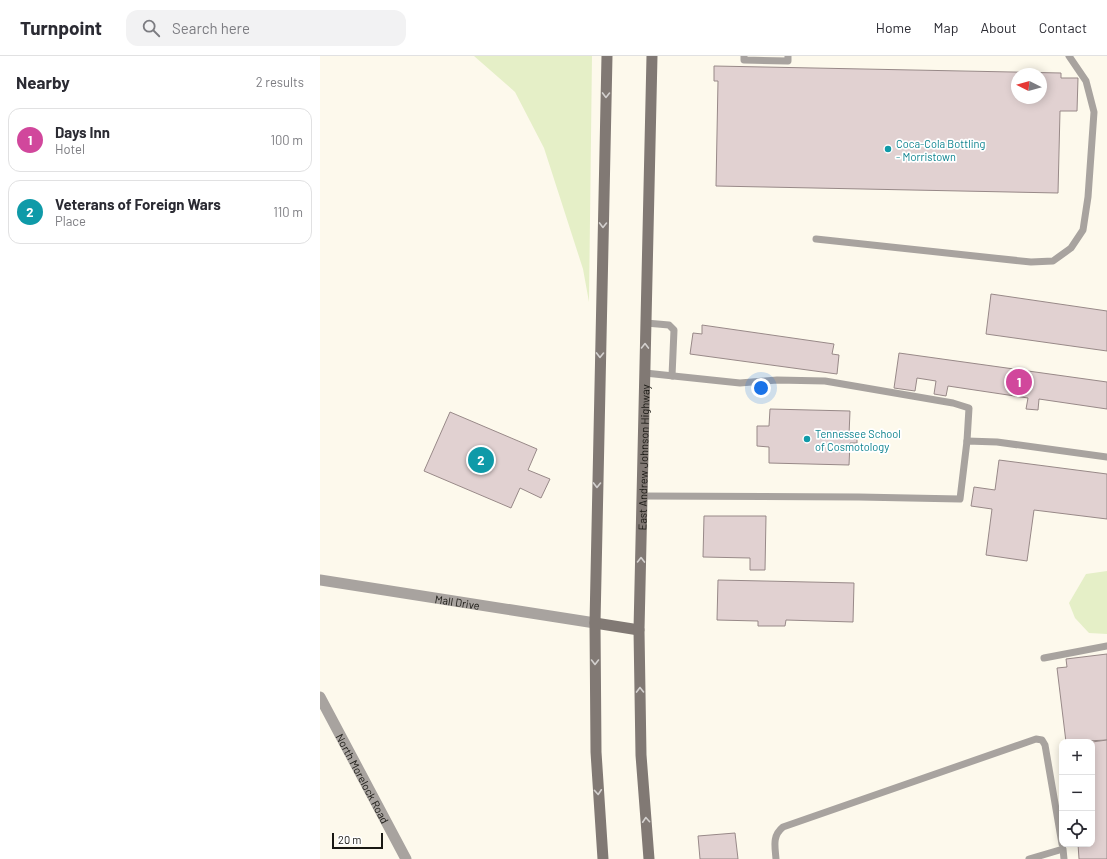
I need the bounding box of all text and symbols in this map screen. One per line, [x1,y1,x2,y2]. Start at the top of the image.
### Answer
search box [126,10,406,46]
text: Turnpoint [20,16,102,39]
icon: search [140,17,162,39]
text: Search here [172,19,250,37]
text: Home [876,19,912,36]
text: Map [934,19,958,36]
text: About [980,19,1017,36]
text: Contact [1039,19,1087,36]
north arrow [1011,68,1047,104]
text: Nearby [16,72,70,92]
text: 2 results [256,74,304,90]
one-way arrow [602,92,610,98]
text: Days Inn [55,123,110,141]
text: 1 [28,132,32,148]
text: 100 m [270,132,303,148]
place label: Coca-Cola Bottling - Morristown [896,137,985,163]
text: Hotel [55,141,85,157]
marker: Coca-Cola Bottling - Morristown [883,144,893,154]
text: Veterans of Foreign Wars [55,195,221,213]
text: 2 [26,204,34,220]
text: 110 m [273,204,303,220]
text: Place [55,213,86,229]
one-way arrow [599,222,607,228]
one-way arrow [641,343,650,349]
one-way arrow [596,352,604,358]
pin: 1 [1006,367,1032,397]
your location [751,378,771,398]
street label: East Andrew Johnson Highway [635,384,651,531]
place label: Tennessee School of Cosmotology [815,427,901,453]
marker: Tennessee School of Cosmotology [802,434,812,444]
pin: 2 [468,445,494,475]
one-way arrow [593,482,602,488]
one-way arrow [636,557,645,563]
street label: Mall Drive [434,592,481,611]
one-way arrow [591,659,599,665]
one-way arrow [636,687,644,693]
street label: North Morelock Road [334,731,392,825]
map controls [1059,739,1095,847]
button: + [1059,739,1095,775]
button: − [1059,775,1095,811]
one-way arrow [594,789,603,795]
button: locate [1059,811,1095,847]
one-way arrow [642,817,651,823]
scale bar [332,831,383,850]
text: 20 m [338,833,361,846]

